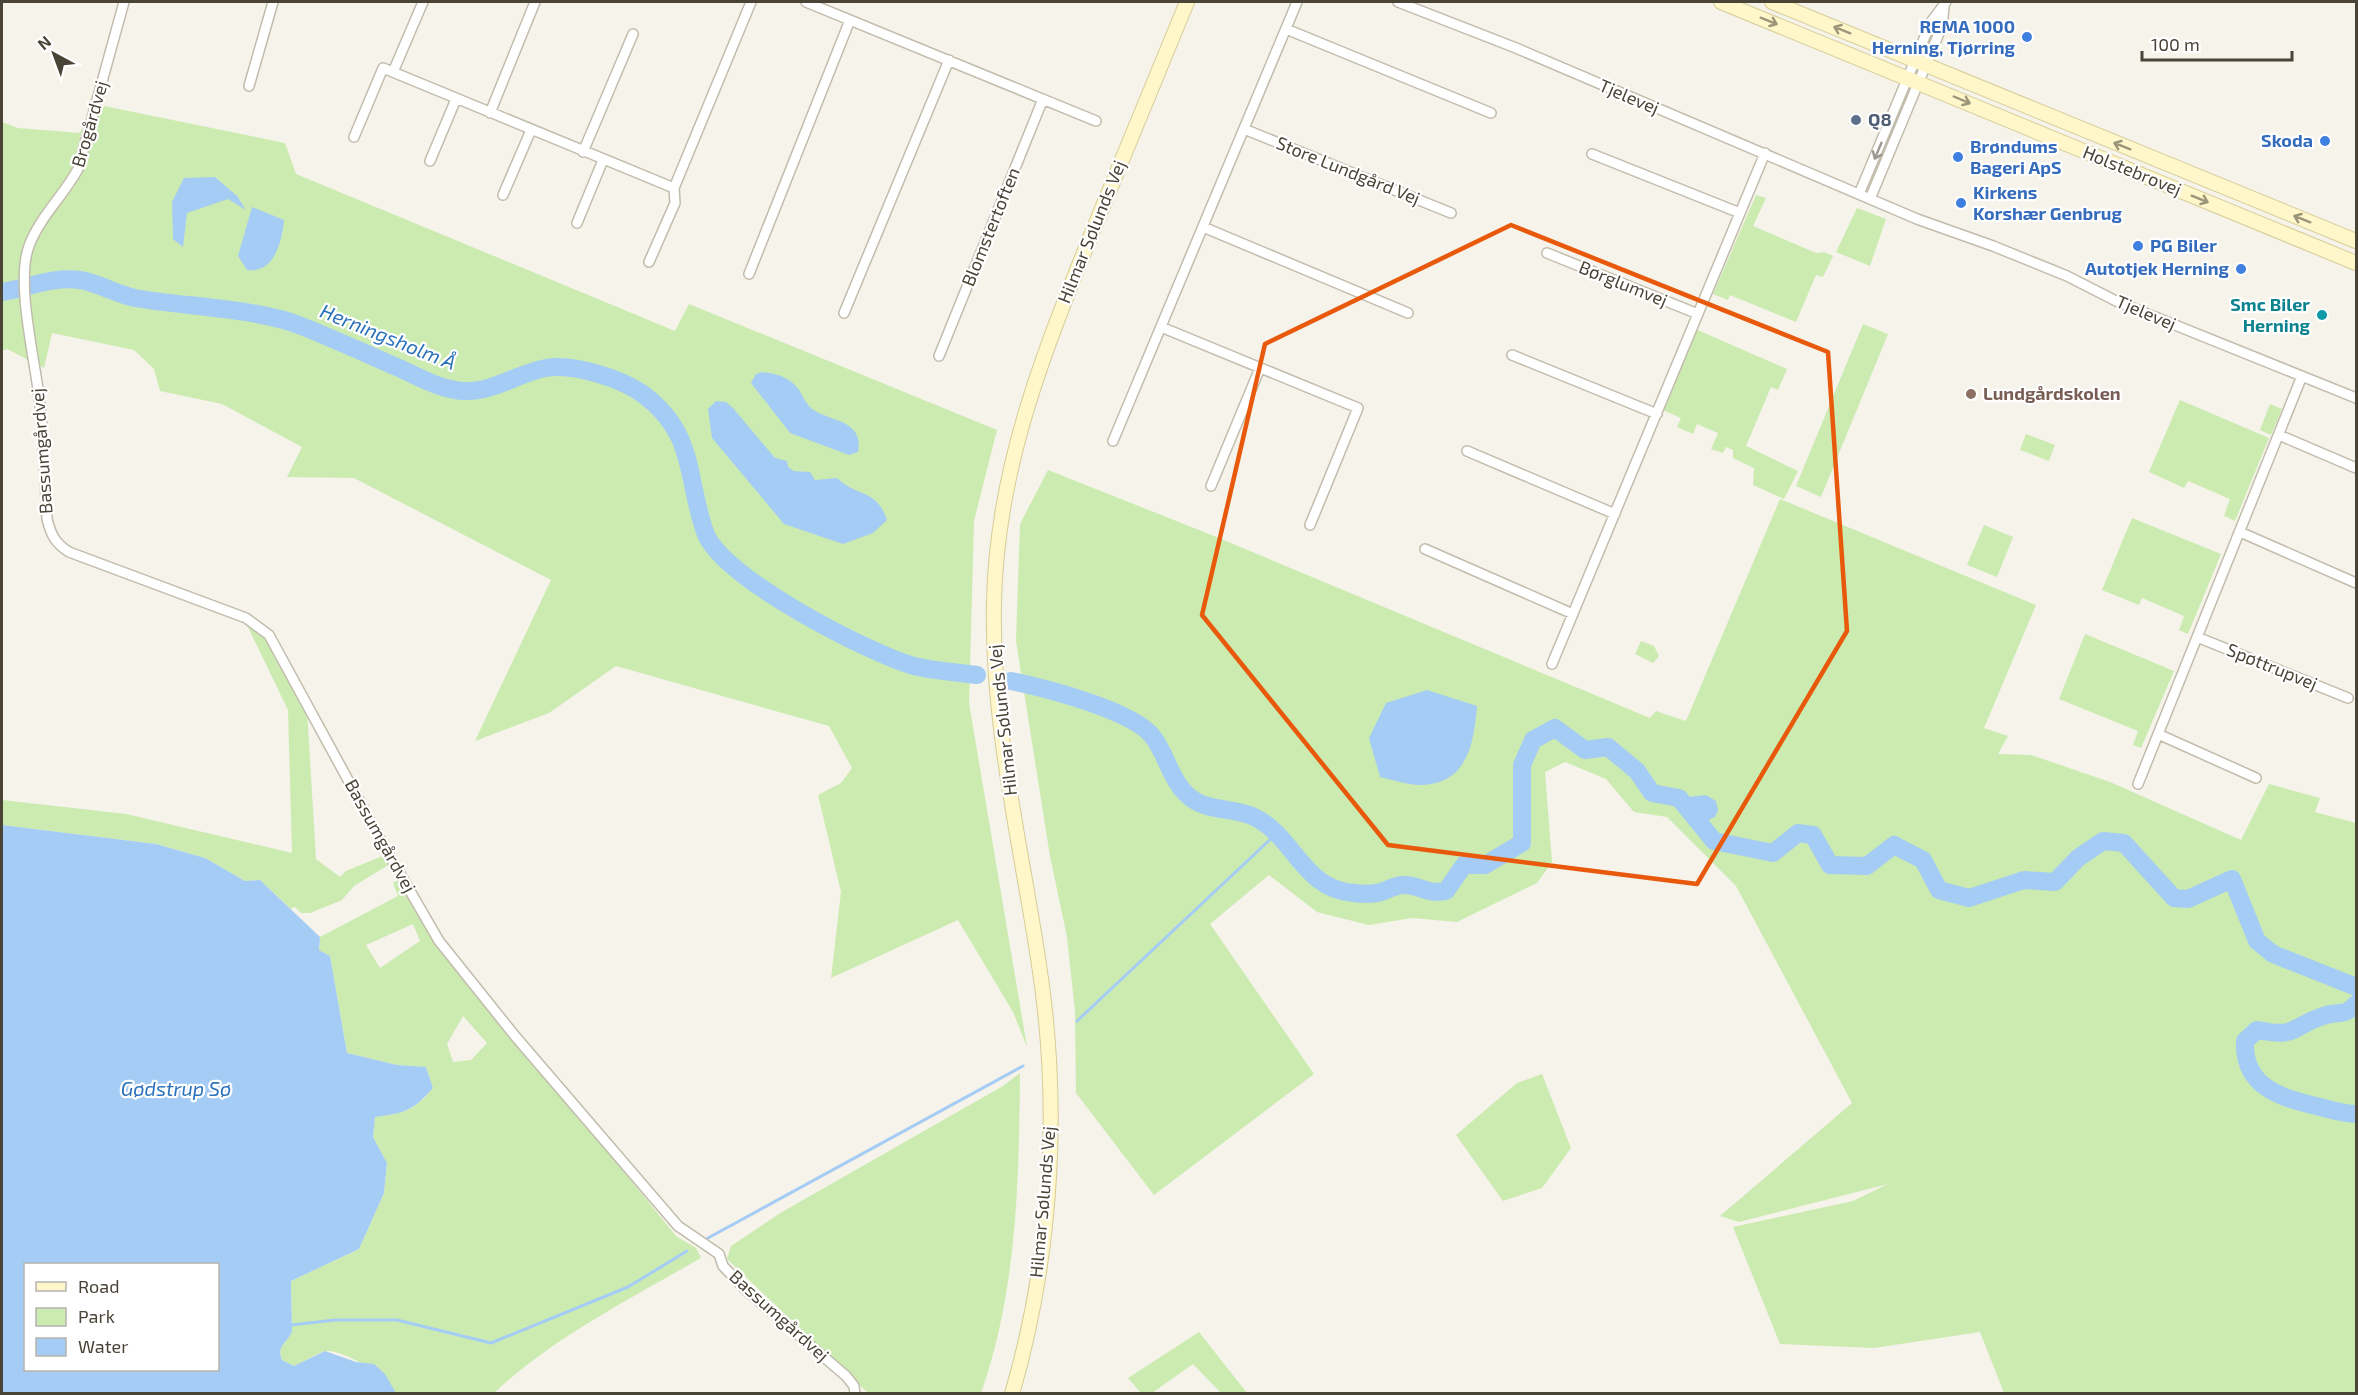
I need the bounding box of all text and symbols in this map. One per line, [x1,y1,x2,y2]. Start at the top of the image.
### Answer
place label: REMA 1000 Herning, Tjørring [1872,15,2016,58]
one-way arrow [1759,16,1777,27]
north arrow [24,24,84,84]
one-way arrow [1833,24,1851,35]
scale bar [2142,24,2292,62]
marker: REMA 1000 Herning, Tjørring [2020,30,2034,44]
text: N [33,31,54,53]
text: 100 m [2151,33,2200,55]
street label: Tjelevej [1596,74,1663,119]
street label: Brogårdvej [66,78,112,170]
one-way arrow [1952,95,1970,106]
place label: Q8 [1868,108,1892,130]
marker: Q8 [1849,113,1863,127]
place label: Skoda [2261,129,2313,151]
street label: Store Lundgård Vej [1273,131,1424,209]
marker: Skoda [2318,134,2332,148]
place label: Brøndums Bageri ApS [1970,135,2061,178]
street label: Holstebrovej [2080,140,2185,200]
one-way arrow [2113,140,2131,151]
one-way arrow [1871,142,1882,160]
marker: Brøndums Bageri ApS [1951,150,1965,164]
street label: Hilmar Sølunds Vej [1052,157,1130,306]
street label: Blomstertoften [956,164,1024,289]
place label: Kirkens Korshær Genbrug [1973,181,2123,224]
one-way arrow [2190,194,2209,205]
marker: Kirkens Korshær Genbrug [1954,196,1968,210]
one-way arrow [2294,213,2312,224]
place label: PG Biler [2150,234,2217,256]
marker: PG Biler [2131,239,2145,253]
street label: Børglumvej [1576,255,1671,311]
place label: Autotjek Herning [2085,257,2230,279]
marker: Autotjek Herning [2234,262,2248,276]
street label: Tjelevej [2113,290,2180,335]
place label: Smc Biler Herning [2230,293,2311,336]
water label: Herningsholm Å [317,298,460,374]
marker: Smc Biler Herning [2315,308,2329,322]
place label: Lundgårdskolen [1983,382,2121,404]
street label: Bassumgårdvej [26,387,56,515]
marker: Lundgårdskolen [1964,387,1978,401]
street label: Spøttrupvej [2224,638,2321,694]
street label: Hilmar Sølunds Vej [983,643,1021,797]
street label: Bassumgårdvej [341,775,421,896]
water label: Gødstrup Sø [121,1076,231,1100]
street label: Hilmar Sølunds Vej [1024,1125,1060,1279]
legend [24,1263,219,1371]
street label: Bassumgårdvej [725,1265,834,1366]
text: Road [78,1275,119,1297]
text: Park [78,1305,115,1327]
text: Water [78,1335,128,1357]

